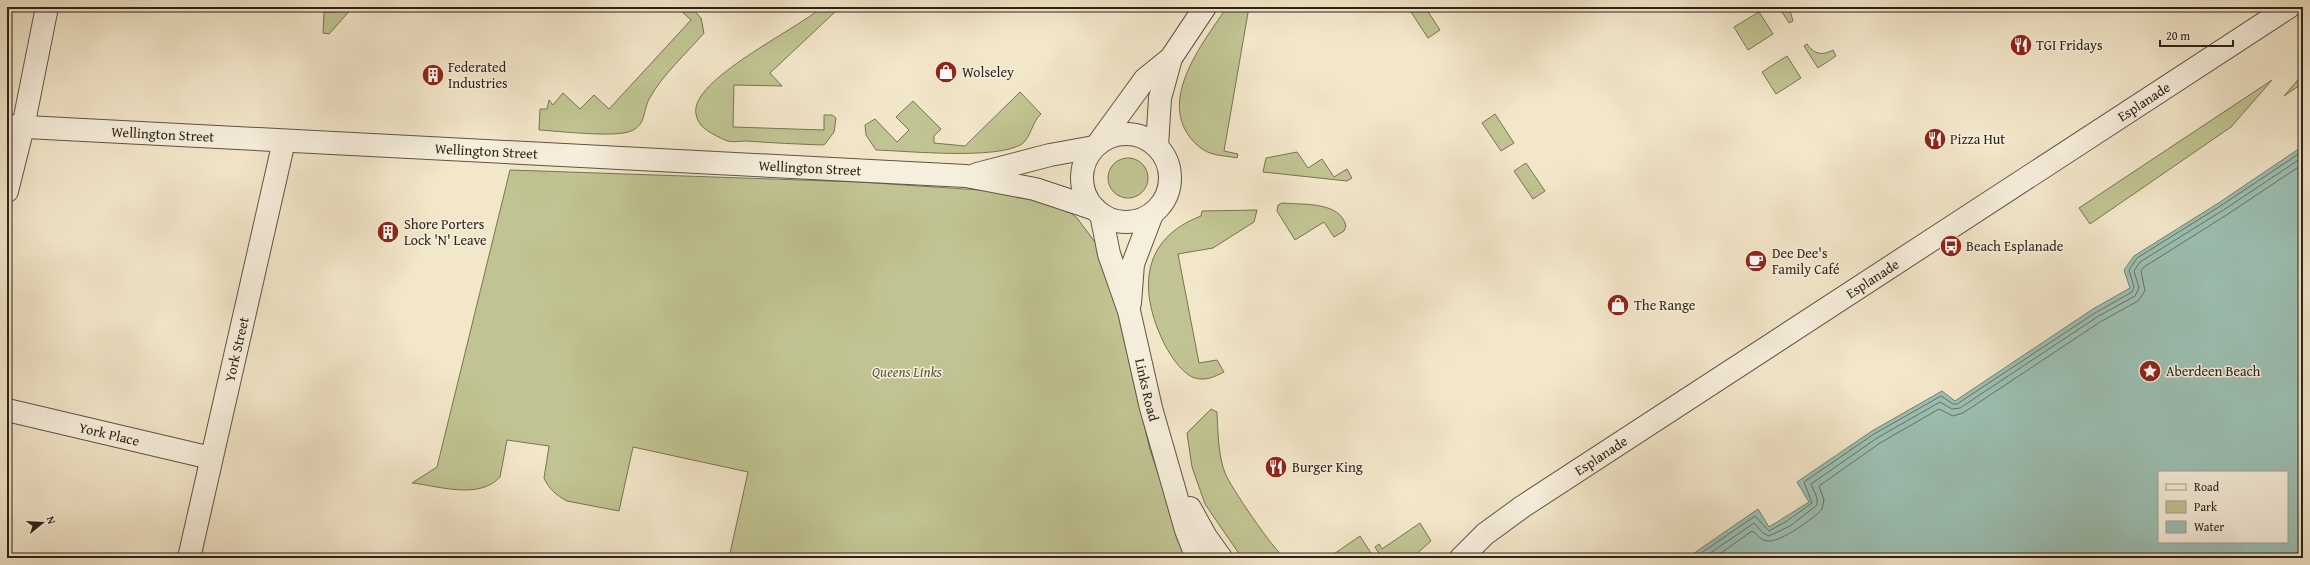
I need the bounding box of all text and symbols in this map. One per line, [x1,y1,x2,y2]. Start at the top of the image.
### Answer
scale bar [2160,22,2233,48]
text: 20 m [2166,27,2190,44]
restaurant icon: TGI Fridays [2008,32,2034,58]
place label: TGI Fridays [2036,35,2103,55]
place label: Federated Industries [448,57,508,93]
shop icon: Wolseley [933,59,959,85]
building icon: Federated Industries [420,62,446,88]
place label: Wolseley [962,62,1014,82]
street label: Esplanade [2113,77,2174,126]
street label: Wellington Street [111,121,215,147]
restaurant icon: Pizza Hut [1922,126,1948,152]
place label: Pizza Hut [1950,129,2005,149]
street label: Wellington Street [434,138,538,164]
street label: Wellington Street [758,155,862,181]
place label: Shore Porters Lock 'N' Leave [404,214,487,250]
building icon: Shore Porters Lock 'N' Leave [375,219,401,245]
bus stop icon: Beach Esplanade [1938,233,1964,259]
place label: Beach Esplanade [1966,236,2064,256]
place label: Dee Dee's Family Café [1772,243,1840,279]
cafe icon: Dee Dee's Family Café [1743,248,1769,274]
street label: Esplanade [1842,254,1903,303]
shop icon: The Range [1605,292,1631,318]
place label: The Range [1634,295,1696,315]
street label: York Street [219,315,254,384]
street label: Links Road [1130,357,1164,424]
place icon: Aberdeen Beach [2137,358,2163,384]
place label: Aberdeen Beach [2166,361,2261,381]
park label: Queens Links [872,362,942,382]
street label: York Place [77,417,142,451]
street label: Esplanade [1571,431,1632,480]
restaurant icon: Burger King [1263,454,1289,480]
place label: Burger King [1292,457,1363,477]
legend [2158,471,2288,543]
text: Road [2194,478,2220,495]
text: Park [2194,498,2218,515]
north arrow [22,503,62,543]
text: N [43,514,60,526]
text: Water [2194,518,2224,535]

